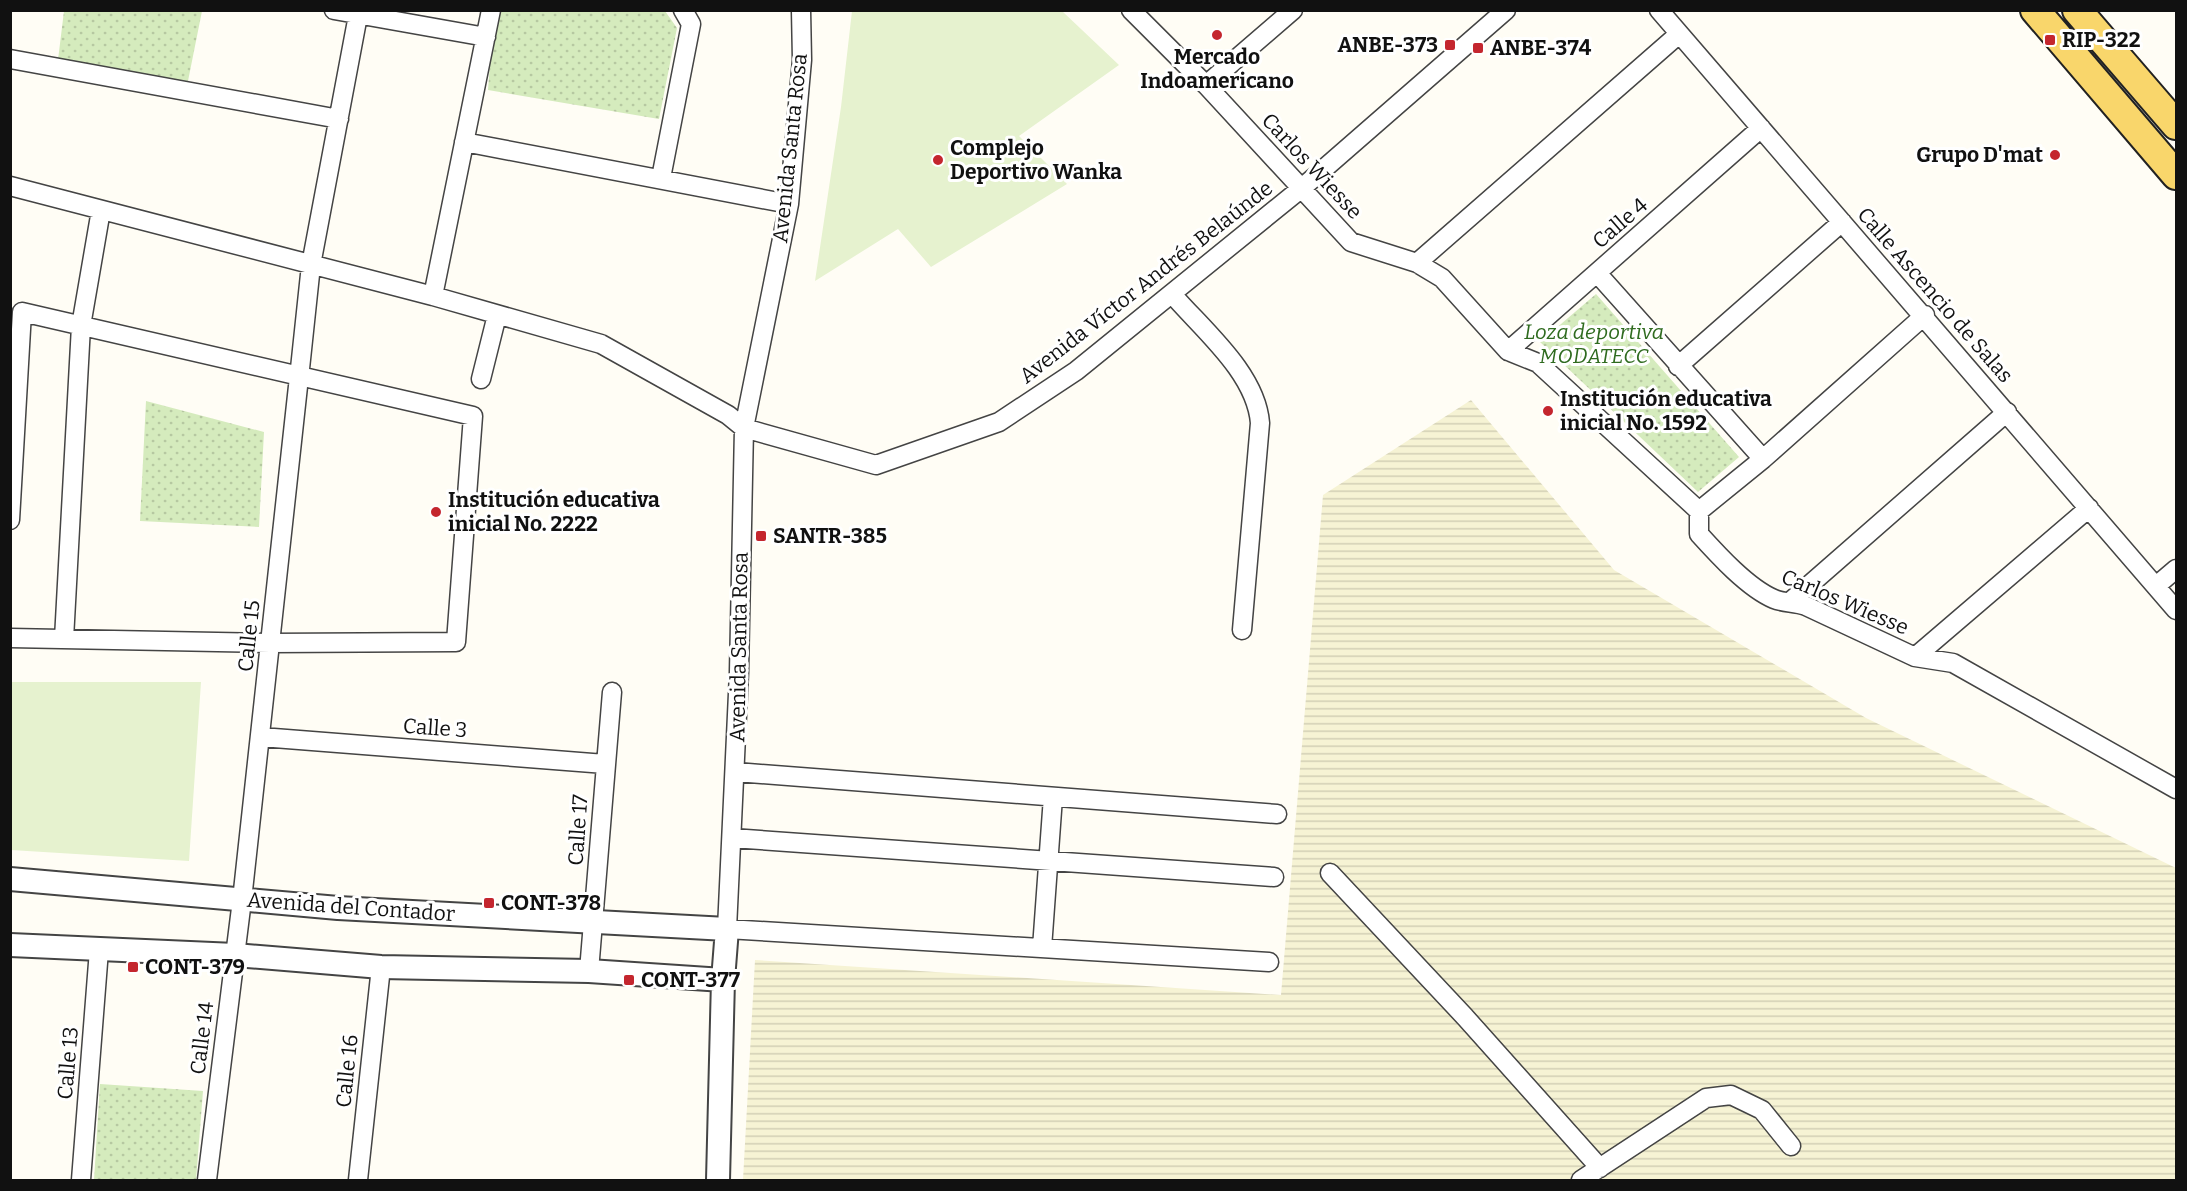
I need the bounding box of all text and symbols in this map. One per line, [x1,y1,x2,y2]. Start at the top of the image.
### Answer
place label: RIP-322 [2062,27,2141,53]
marker: Mercado Indoamericano [1210,28,1224,42]
place label: ANBE-373 [1338,32,1438,58]
marker: RIP-322 [2043,33,2057,47]
place label: ANBE-374 [1490,35,1591,61]
marker: ANBE-373 [1443,38,1457,52]
marker: ANBE-374 [1471,41,1485,55]
place label: Mercado Indoamericano [1140,44,1294,94]
street label: Avenida Santa Rosa [767,51,813,244]
street label: Carlos Wiesse [1256,107,1368,225]
place label: Complejo Deportivo Wanka [950,135,1122,185]
place label: Grupo D'mat [1916,142,2044,168]
marker: Grupo D'mat [2048,148,2062,162]
marker: Complejo Deportivo Wanka [931,153,945,167]
street label: Avenida Víctor Andrés Belaúnde [1014,175,1278,389]
street label: Calle 4 [1587,192,1653,254]
street label: Calle Ascencio de Salas [1852,202,2018,388]
park label: Loza deportiva MODATECC [1524,319,1664,369]
place label: Institución educativa inicial No. 1592 [1560,386,1772,436]
marker: Institución educativa inicial No. 1592 [1541,404,1555,418]
place label: Institución educativa inicial No. 2222 [448,487,660,537]
marker: Institución educativa inicial No. 2222 [429,505,443,519]
place label: SANTR-385 [773,523,887,549]
marker: SANTR-385 [754,529,768,543]
street label: Avenida Santa Rosa [724,551,754,742]
street label: Carlos Wiesse [1777,564,1913,640]
street label: Calle 15 [232,599,266,673]
street label: Calle 3 [402,713,468,743]
street label: Calle 17 [563,793,593,866]
street label: Avenida del Contador [246,887,456,927]
place label: CONT-378 [501,890,601,916]
marker: CONT-378 [482,896,496,910]
place label: CONT-379 [145,954,245,980]
marker: CONT-379 [126,960,140,974]
place label: CONT-377 [641,967,741,993]
marker: CONT-377 [622,973,636,987]
street label: Calle 14 [185,1000,219,1076]
street label: Calle 13 [52,1026,84,1100]
street label: Calle 16 [330,1033,364,1109]

